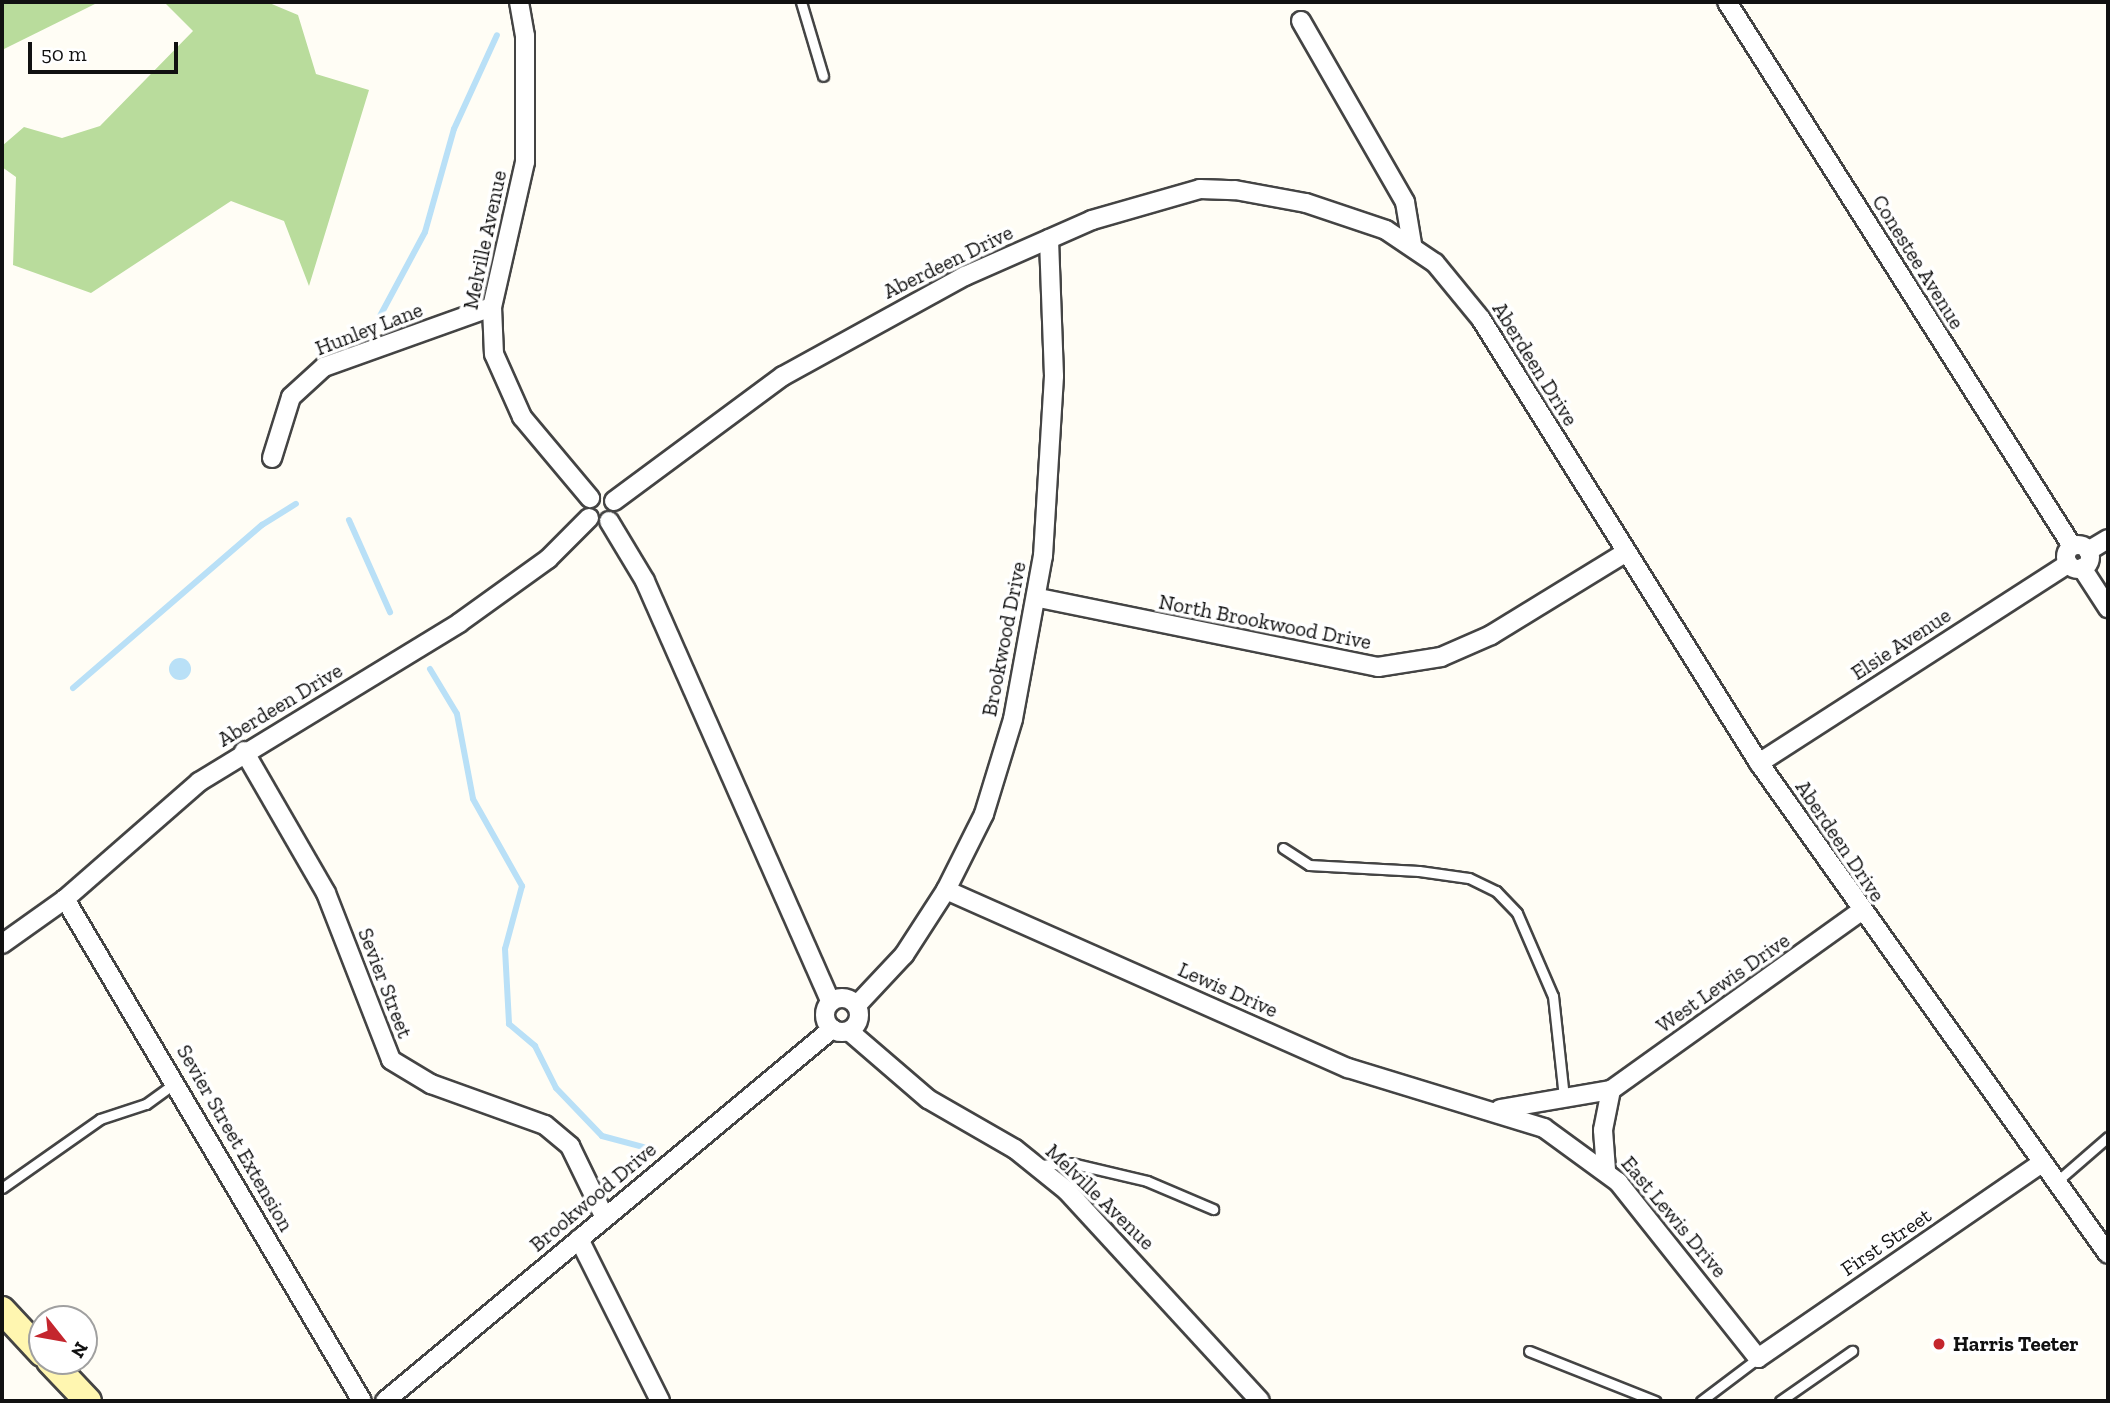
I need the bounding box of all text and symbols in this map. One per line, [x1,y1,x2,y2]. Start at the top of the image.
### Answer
scale bar [32,28,182,72]
text: 50 m [41,41,87,66]
street label: Melville Avenue [458,168,512,312]
street label: Conestee Avenue [1866,190,1970,334]
street label: Aberdeen Drive [879,220,1017,304]
street label: Hunley Lane [312,297,426,361]
street label: Aberdeen Drive [1487,298,1583,430]
street label: Brookwood Drive [977,559,1031,719]
street label: North Brookwood Drive [1157,589,1373,655]
street label: Elsie Avenue [1846,602,1956,686]
street label: Aberdeen Drive [213,658,347,752]
street label: Aberdeen Drive [1790,776,1890,906]
street label: Sevier Street [352,924,418,1042]
street label: West Lewis Drive [1652,928,1794,1038]
street label: Lewis Drive [1174,957,1282,1023]
street label: Sevier Street Extension [171,1040,299,1236]
street label: Brookwood Drive [525,1137,661,1257]
street label: Melville Avenue [1040,1139,1160,1255]
street label: East Lewis Drive [1616,1151,1732,1283]
street label: First Street [1836,1203,1936,1281]
north arrow [28,1305,98,1375]
place label: Harris Teeter [1953,1331,2079,1357]
marker: Harris Teeter [1931,1336,1947,1352]
text: N [66,1338,93,1362]

